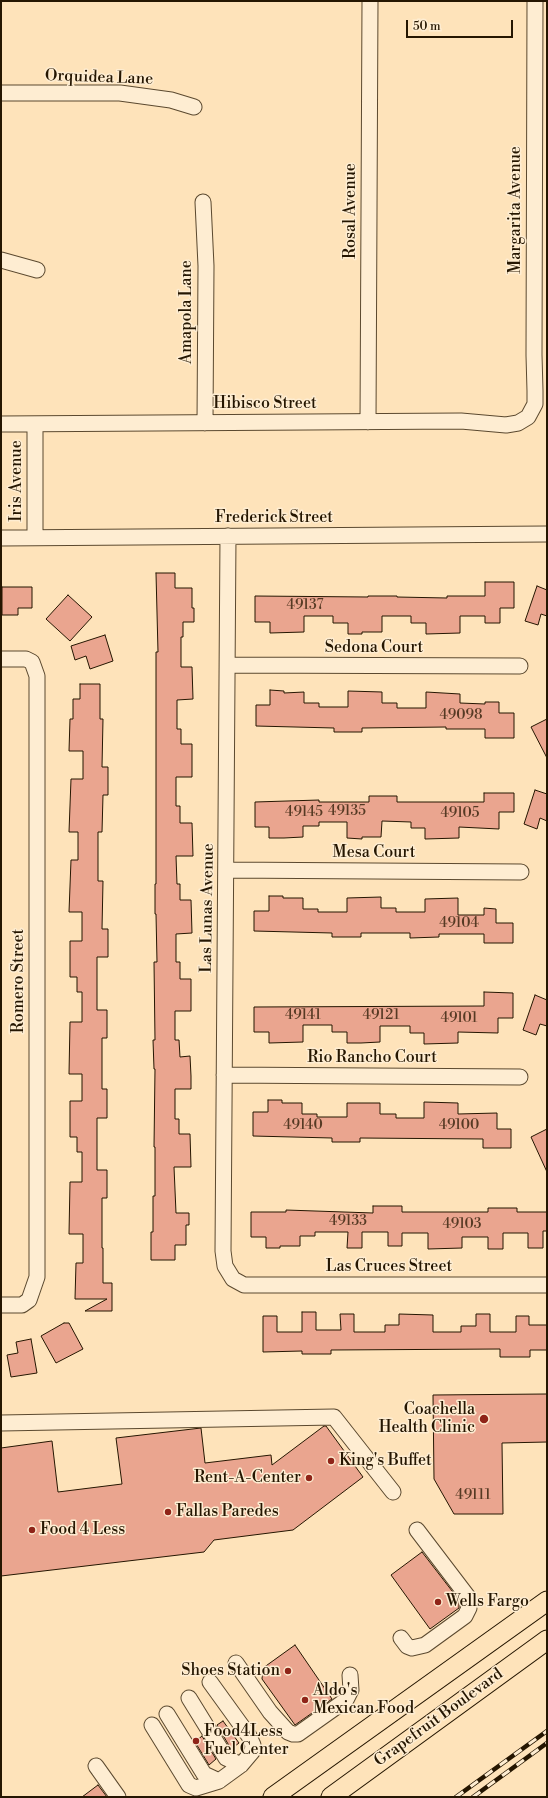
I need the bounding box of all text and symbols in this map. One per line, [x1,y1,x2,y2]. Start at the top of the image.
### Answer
scale bar [408,12,515,38]
text: 50 m [413,19,441,34]
street label: Orquidea Lane [44,67,154,89]
street label: Margarita Avenue [506,146,526,274]
street label: Rosal Avenue [341,163,361,259]
street label: Amapola Lane [177,260,197,364]
street label: Hibisco Street [213,394,317,414]
street label: Iris Avenue [7,440,27,522]
street label: Frederick Street [215,508,333,528]
house number: 49137 [287,598,323,614]
street label: Sedona Court [325,638,423,658]
house number: 49098 [439,708,483,724]
house number: 49135 [328,804,366,820]
house number: 49145 [285,805,323,821]
house number: 49105 [441,806,479,822]
street label: Las Lunas Avenue [197,843,219,973]
street label: Mesa Court [333,843,415,863]
house number: 49104 [439,916,479,932]
street label: Romero Street [9,929,29,1033]
house number: 49141 [285,1008,321,1024]
house number: 49121 [363,1008,399,1024]
house number: 49101 [441,1011,477,1027]
street label: Rio Rancho Court [307,1048,437,1068]
house number: 49140 [283,1118,323,1134]
house number: 49100 [439,1118,479,1134]
house number: 49133 [329,1214,367,1230]
house number: 49103 [443,1217,481,1233]
street label: Las Cruces Street [326,1257,452,1277]
place label: Coachella Health Clinic [379,1400,475,1438]
marker: Coachella Health Clinic [478,1413,490,1425]
place label: King's Buffet [339,1451,432,1471]
marker: King's Buffet [326,1456,336,1466]
place label: Rent-A-Center [194,1468,301,1488]
marker: Rent-A-Center [304,1473,314,1483]
house number: 49111 [455,1488,491,1504]
place label: Fallas Paredes [176,1502,279,1522]
marker: Fallas Paredes [163,1507,173,1517]
place label: Food 4 Less [40,1520,125,1540]
marker: Food 4 Less [27,1525,37,1535]
place label: Wells Fargo [446,1592,529,1612]
marker: Wells Fargo [433,1597,443,1607]
place label: Shoes Station [181,1661,280,1681]
street label: Grapefruit Boulevard [371,1665,507,1771]
marker: Shoes Station [283,1666,293,1676]
place label: Aldo's Mexican Food [313,1681,414,1719]
marker: Aldo's Mexican Food [300,1695,310,1705]
place label: Food4Less Fuel Center [204,1722,289,1760]
marker: Food4Less Fuel Center [191,1736,201,1746]

